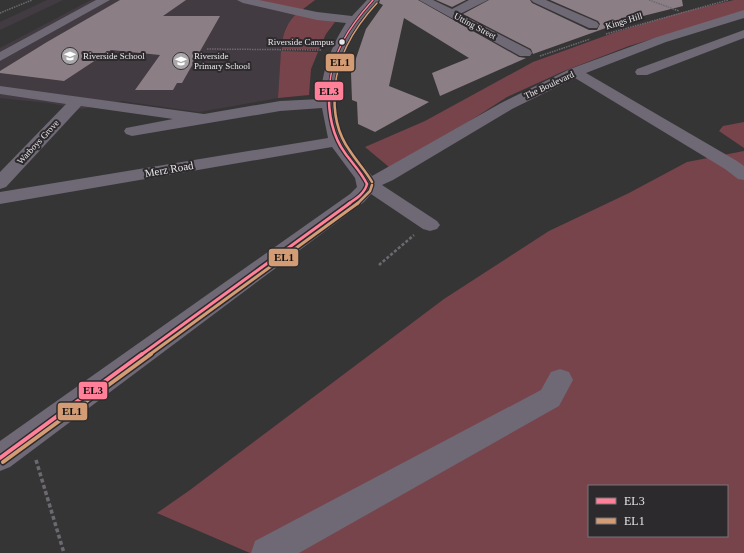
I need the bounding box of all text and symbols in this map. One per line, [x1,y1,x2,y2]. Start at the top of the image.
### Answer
street label: Utting Street [452,11,498,42]
street label: Kings Hill [604,11,644,31]
place label: Riverside Campus [268,37,334,47]
marker: Riverside Campus [337,37,347,47]
school or university icon: Riverside School [60,46,80,66]
place label: Riverside School [83,51,145,61]
school or university icon: Riverside Primary School [171,51,191,71]
place label: Riverside Primary School [194,51,251,71]
line badge: EL1 [325,53,355,72]
text: EL1 [330,56,350,68]
street label: The Boulevard [523,69,576,101]
line badge: EL3 [314,81,344,101]
text: EL3 [319,85,340,97]
street label: Warboys Grove [15,118,61,166]
street label: Merz Road [144,159,195,179]
line badge: EL1 [268,248,299,267]
text: EL1 [274,251,294,263]
line badge: EL3 [78,381,108,400]
text: EL3 [83,384,104,396]
line badge: EL1 [57,402,88,421]
text: EL1 [62,405,82,417]
legend [588,485,728,537]
text: EL3 [624,494,645,508]
text: EL1 [624,514,645,528]

